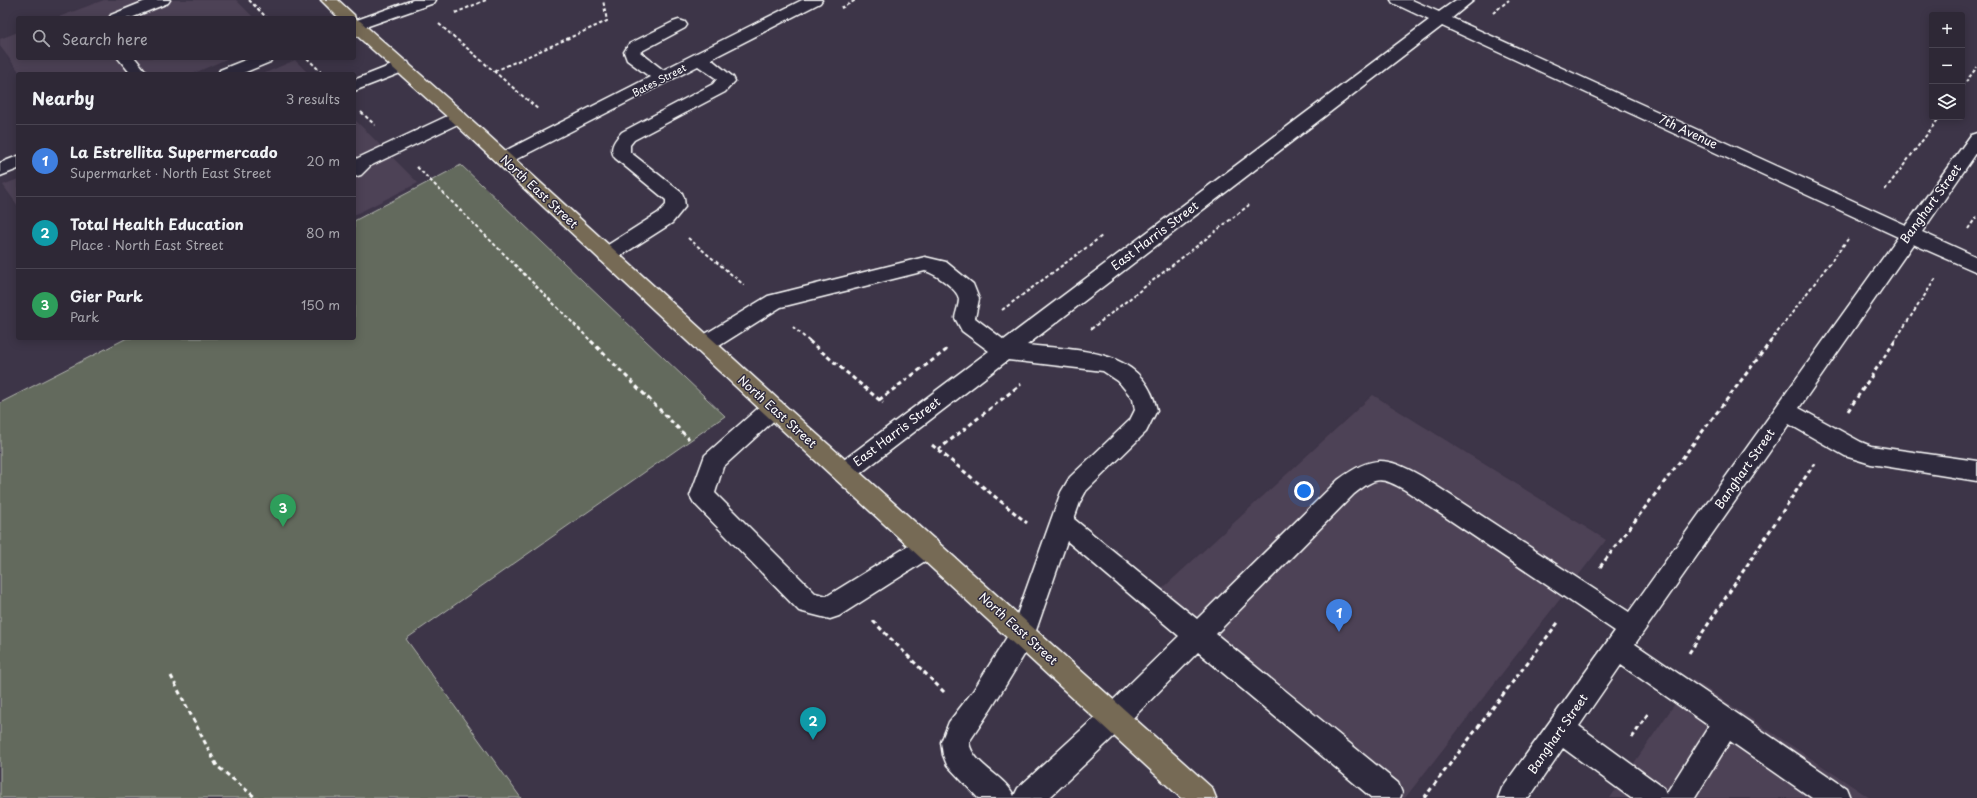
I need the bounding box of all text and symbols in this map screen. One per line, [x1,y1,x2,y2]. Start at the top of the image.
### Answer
map controls [1929,12,1965,120]
button: + [1929,12,1965,48]
search box [16,16,356,60]
icon: search [30,27,52,49]
text: Search here [62,27,148,50]
button: − [1929,48,1965,84]
street label: Bates Street [629,59,688,100]
button: layers [1929,84,1965,120]
text: Nearby [32,85,94,111]
text: 3 results [286,89,340,108]
street label: 7th Avenue [1656,110,1721,153]
text: La Estrellita Supermercado [70,140,278,163]
street label: North East Street [497,150,583,232]
text: 1 [42,151,48,170]
text: 20 m [306,151,340,170]
street label: Banghart Street [1895,160,1965,247]
text: Supermarket · North East Street [70,163,271,182]
street label: East Harris Street [1107,196,1202,274]
text: Total Health Education [70,212,244,235]
text: 2 [40,223,50,242]
text: 80 m [306,223,340,242]
text: Place · North East Street [70,235,224,254]
text: Gier Park [70,284,143,307]
text: 3 [41,295,49,314]
text: 150 m [301,295,340,314]
text: Park [70,307,99,326]
street label: North East Street [734,371,821,452]
street label: East Harris Street [849,392,944,470]
street label: Banghart Street [1710,425,1779,512]
your location [1294,481,1314,501]
pin: 3 [270,494,296,527]
street label: North East Street [975,588,1062,669]
pin: 1 [1326,599,1352,632]
street label: Banghart Street [1523,690,1592,777]
pin: 2 [800,707,826,740]

